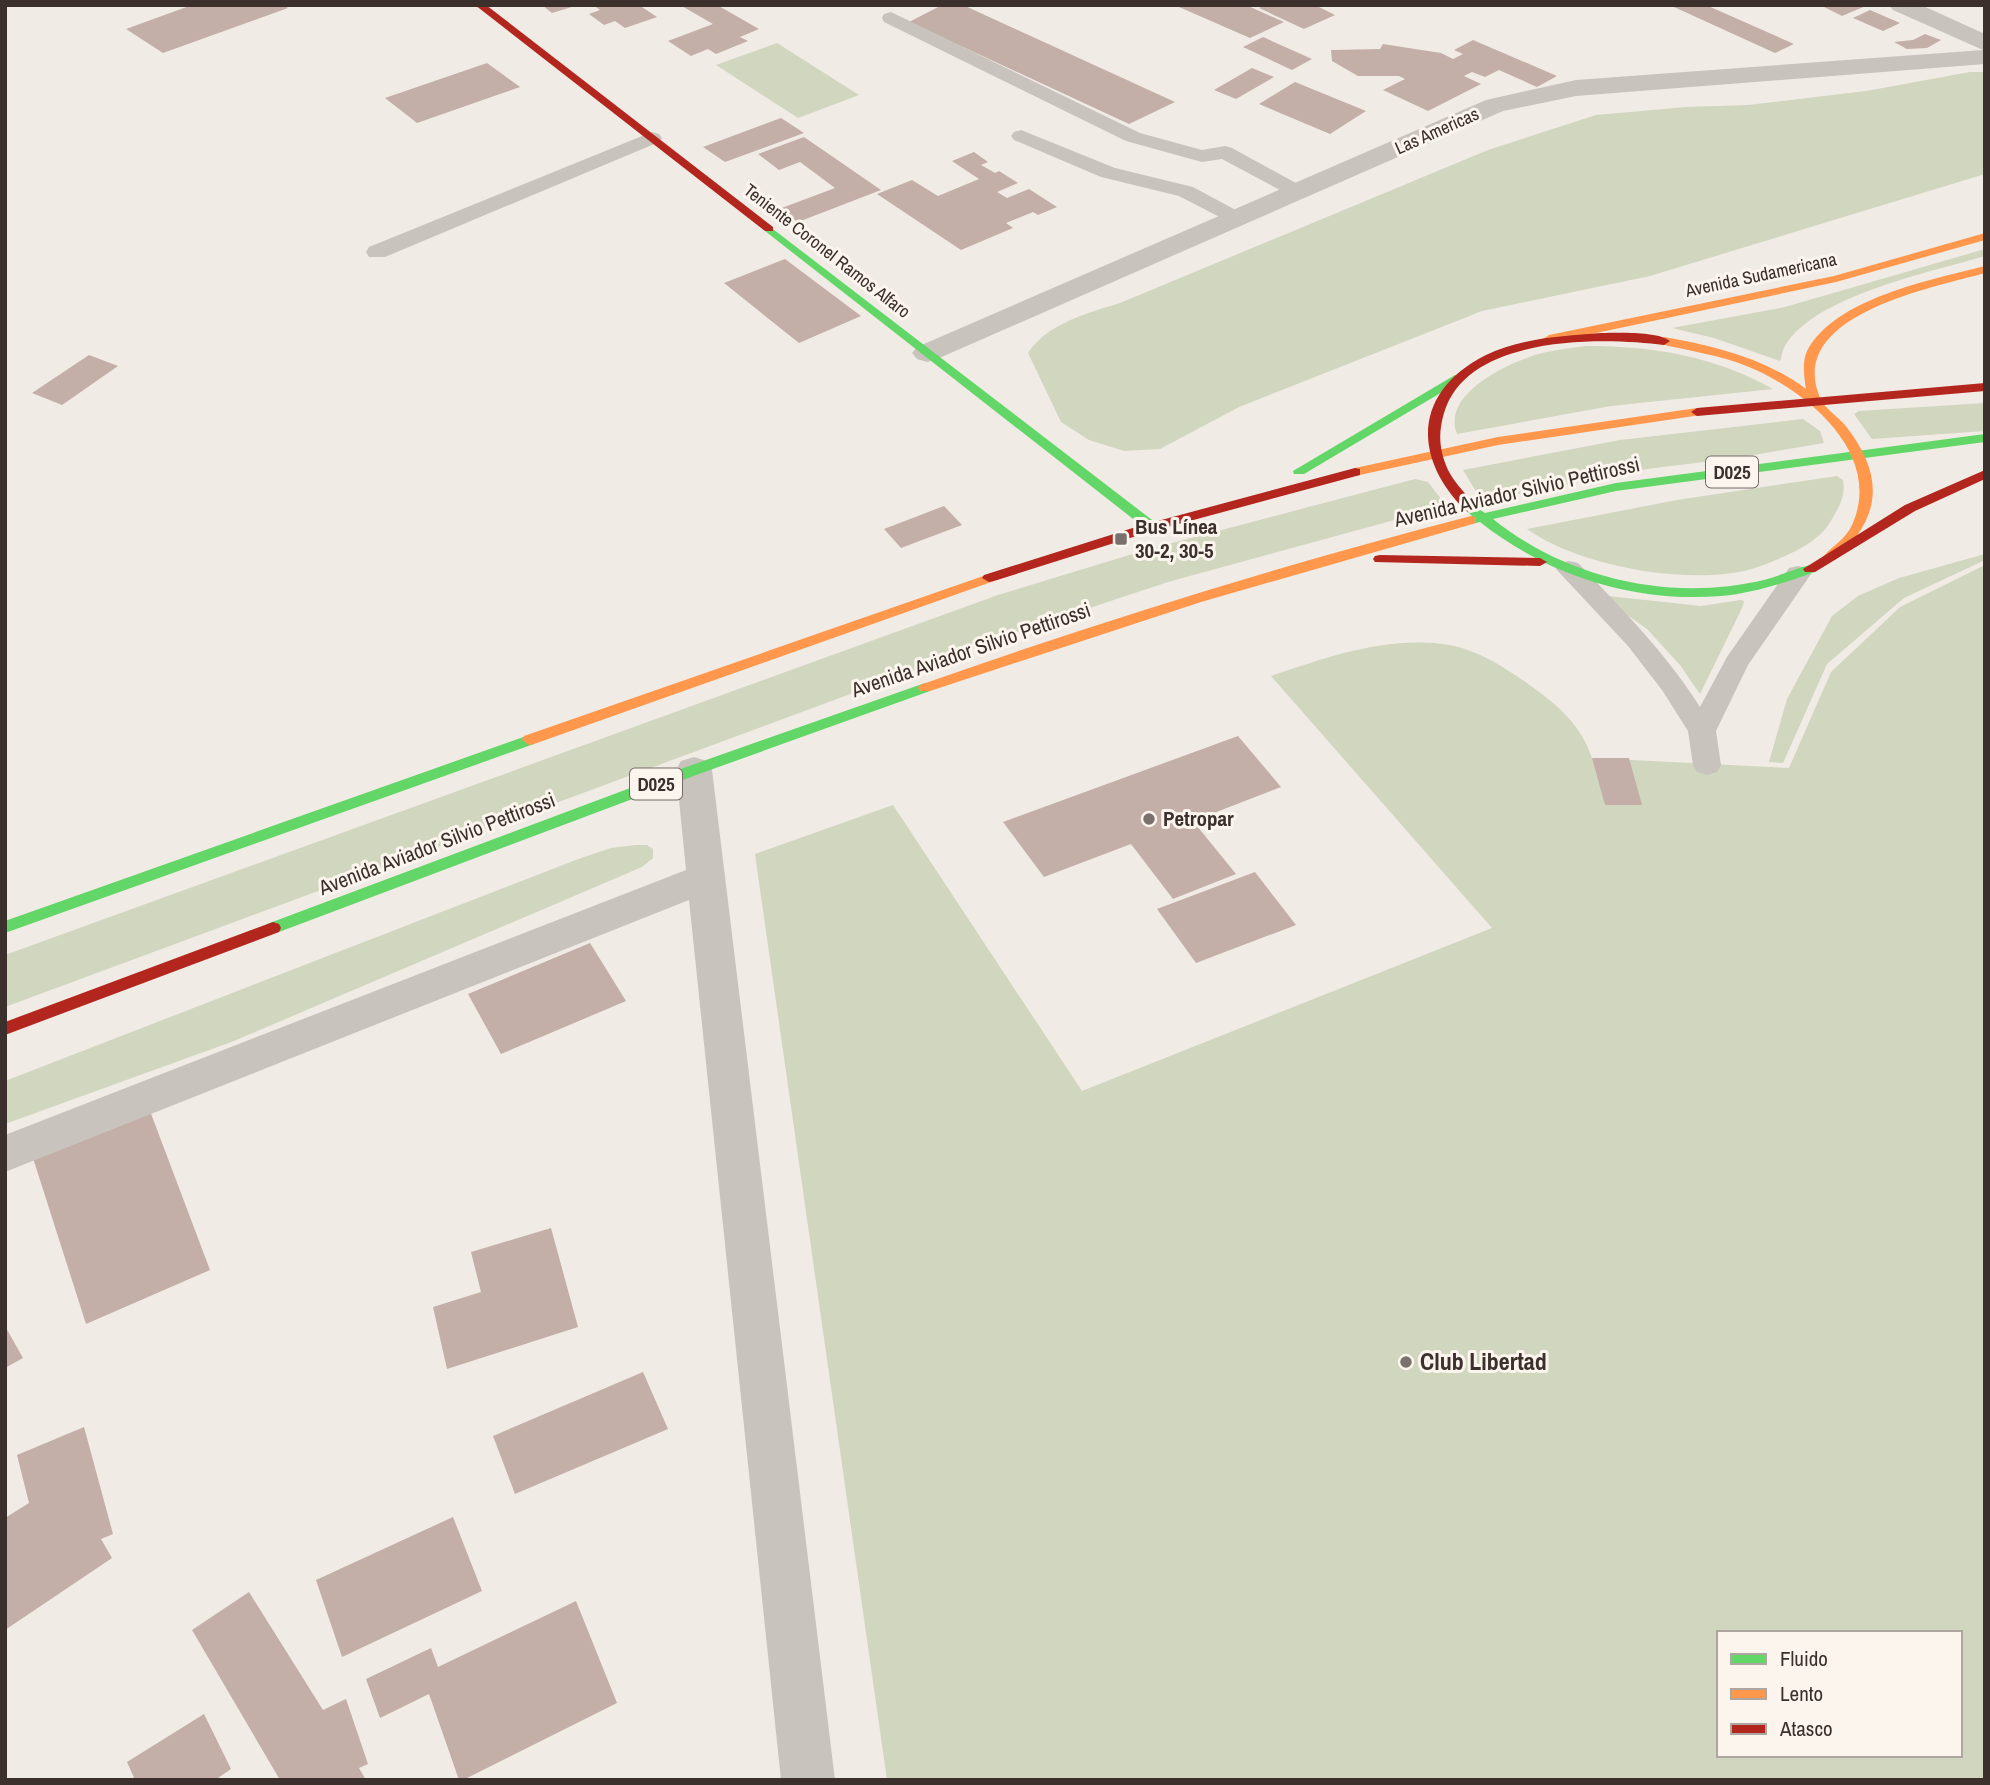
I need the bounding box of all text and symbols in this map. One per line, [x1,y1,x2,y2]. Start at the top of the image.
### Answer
street label: Las Americas [1391,101,1483,160]
street label: Teniente Coronel Ramos Alfaro [739,178,916,324]
street label: Avenida Sudamericana [1682,246,1839,303]
street label: Avenida Aviador Silvio Pettirossi [1390,449,1643,534]
road number: D025 [1706,457,1758,488]
place label: Bus Línea 30-2, 30-5 [1135,512,1218,565]
marker: Bus Línea 30-2, 30-5 [1113,531,1129,547]
street label: Avenida Aviador Silvio Pettirossi [846,595,1094,704]
road number: D025 [630,768,682,800]
street label: Avenida Aviador Silvio Pettirossi [313,785,559,902]
place label: Petropar [1163,804,1234,833]
marker: Petropar [1141,811,1157,827]
place label: Club Libertad [1420,1345,1547,1377]
marker: Club Libertad [1398,1354,1414,1370]
legend [1717,1631,1962,1757]
text: Fluido [1780,1644,1828,1673]
text: Lento [1780,1679,1823,1708]
text: Atasco [1779,1714,1833,1743]

